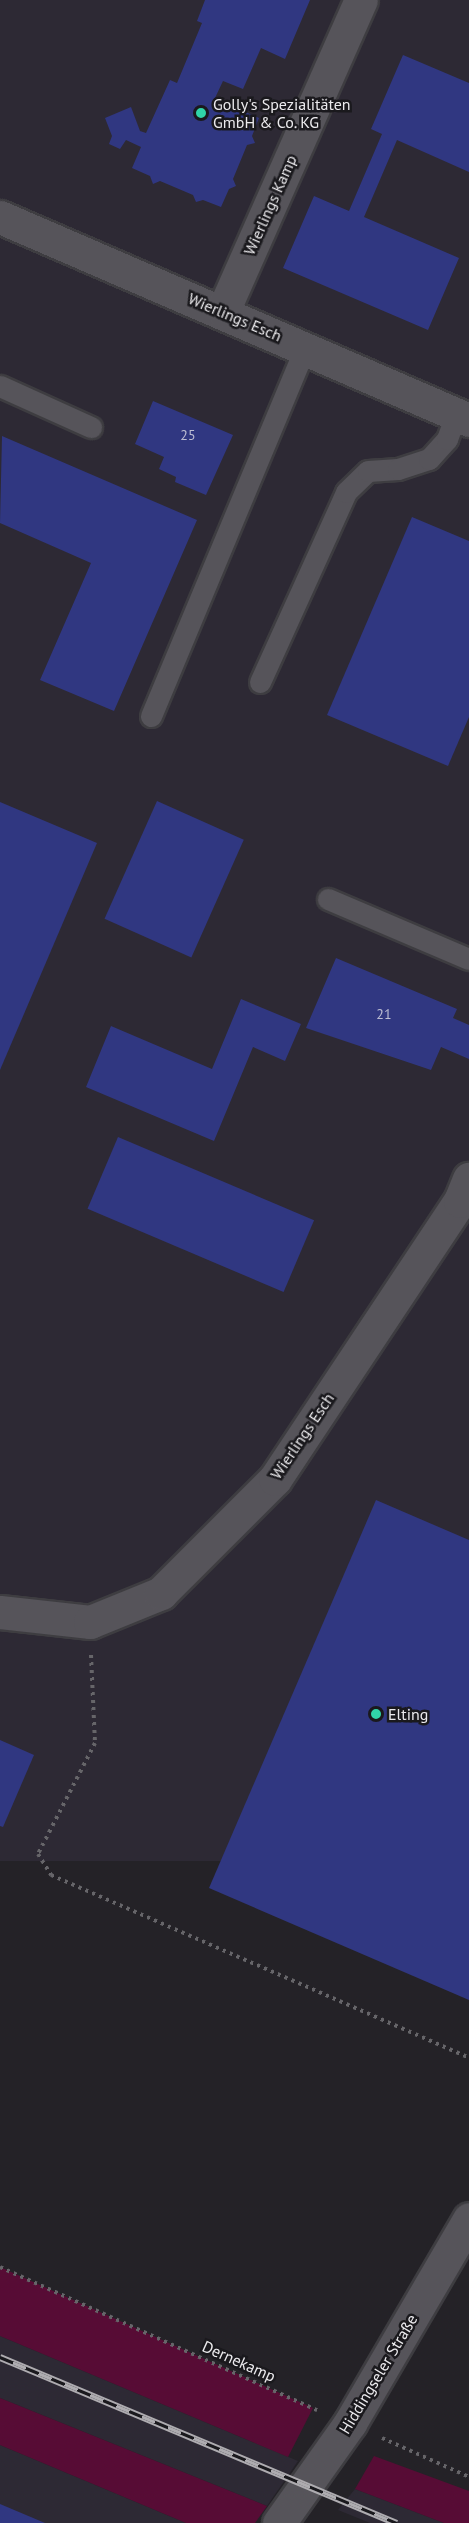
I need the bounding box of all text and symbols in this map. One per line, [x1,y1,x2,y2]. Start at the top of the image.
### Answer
place label: Golly's Spezialitäten GmbH & Co. KG [213,94,351,132]
marker: Golly's Spezialitäten GmbH & Co. KG [194,106,208,120]
street label: Wierlings Kamp [239,152,301,258]
street label: Wierlings Esch [185,289,285,345]
house number: 25 [180,427,196,443]
house number: 21 [376,1006,392,1022]
street label: Wierlings Esch [266,1389,338,1483]
place label: Elting [388,1704,428,1724]
marker: Elting [369,1707,383,1721]
street label: Hiddingseler Straße [335,2311,421,2437]
street label: Dernekamp [199,2336,279,2386]

